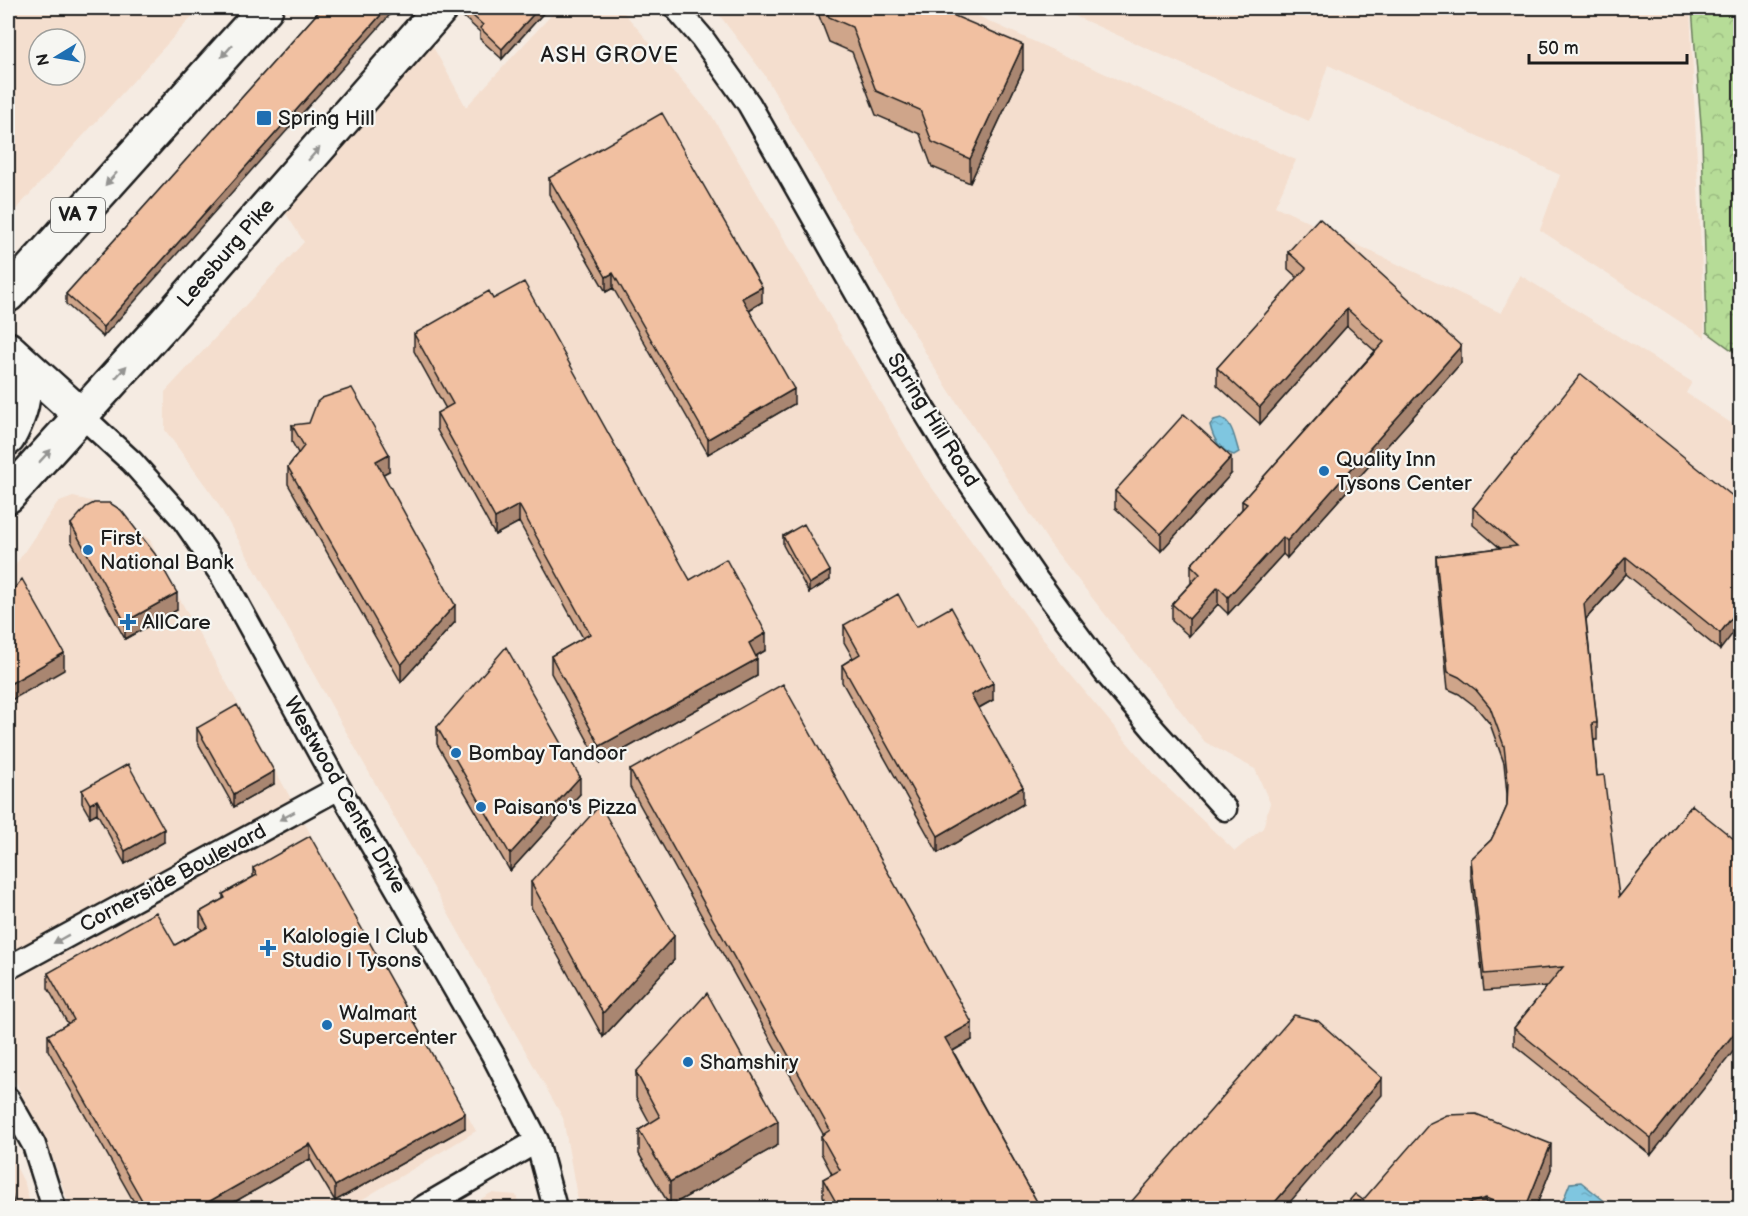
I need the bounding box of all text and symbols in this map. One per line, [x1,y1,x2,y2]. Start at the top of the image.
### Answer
north arrow [27,27,87,87]
scale bar [1529,27,1686,65]
text: 50 m [1538,38,1579,59]
district label: ASH GROVE [541,42,679,69]
one-way arrow [221,43,234,58]
text: N [33,52,54,67]
place label: Spring Hill [278,106,375,131]
marker: Spring Hill [255,109,273,127]
one-way arrow [307,147,320,162]
one-way arrow [105,171,118,186]
street label: Leesburg Pike [172,194,280,312]
road number: VA 7 [51,198,105,232]
street label: Spring Hill Road [882,348,984,492]
one-way arrow [114,365,127,380]
place label: Quality Inn Tysons Center [1336,447,1472,496]
one-way arrow [38,449,51,464]
marker: Quality Inn Tysons Center [1317,464,1331,478]
place label: First National Bank [100,526,234,575]
marker: First National Bank [81,543,95,557]
place label: AllCare [142,610,211,635]
marker: AllCare [119,613,137,631]
street label: Westwood Center Drive [278,692,412,898]
place label: Bombay Tandoor [468,741,627,766]
marker: Bombay Tandoor [449,746,463,760]
place label: Paisano's Pizza [493,795,637,820]
marker: Paisano's Pizza [474,800,488,814]
one-way arrow [279,811,296,821]
street label: Cornerside Boulevard [76,818,270,938]
place label: Kalologie | Club Studio | Tysons [282,924,429,973]
one-way arrow [52,934,69,944]
marker: Kalologie | Club Studio | Tysons [259,939,277,957]
place label: Walmart Supercenter [339,1001,457,1050]
marker: Walmart Supercenter [320,1018,334,1032]
place label: Shamshiry [700,1050,799,1075]
marker: Shamshiry [681,1055,695,1069]

